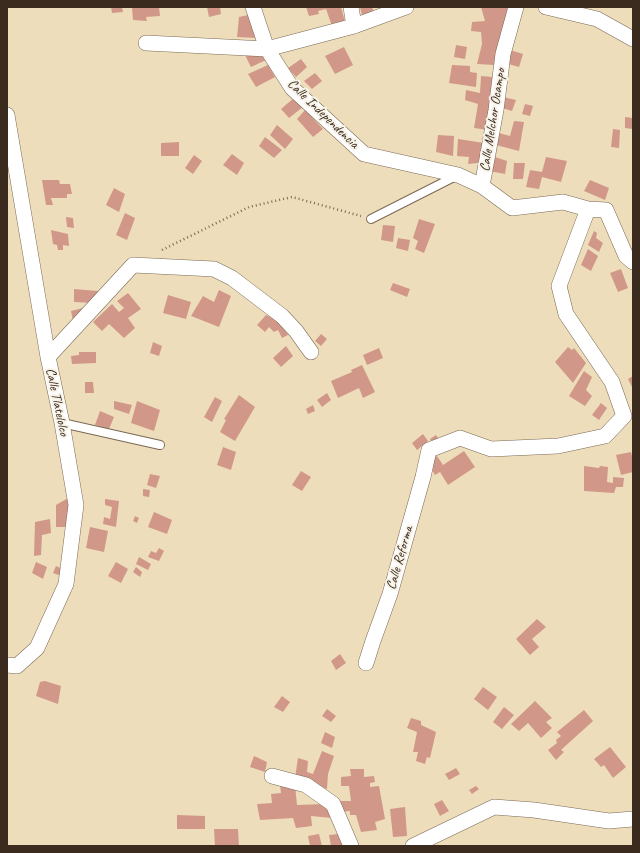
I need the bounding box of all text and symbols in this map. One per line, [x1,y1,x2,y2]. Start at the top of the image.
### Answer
street label: Calle Melchor Ocampo [477,67,509,173]
street label: Calle Independencia [284,76,362,152]
street label: Calle Tlatelolco [42,366,72,438]
street label: Calle Reforma [383,524,417,592]

